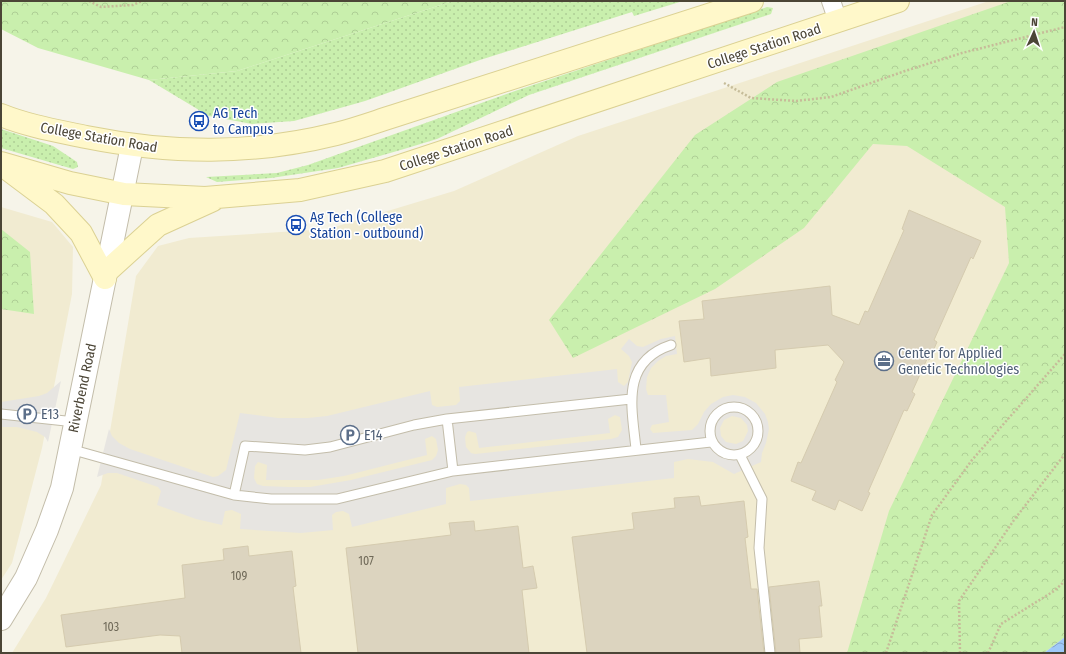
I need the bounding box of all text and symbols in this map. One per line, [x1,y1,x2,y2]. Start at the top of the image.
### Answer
north arrow [1014,12,1054,52]
text: N [1031,16,1038,29]
street label: College Station Road [705,20,823,73]
place label: AG Tech to Campus [213,105,273,138]
bus stop icon: AG Tech to Campus [188,110,210,132]
street label: College Station Road [39,119,159,156]
street label: College Station Road [397,122,515,175]
place label: Ag Tech (College Station - outbound) [310,209,423,242]
bus stop icon: Ag Tech (College Station - outbound) [285,214,307,236]
street label: Riverbend Road [65,342,100,434]
place label: Center for Applied Genetic Technologies [898,345,1019,378]
office icon: Center for Applied Genetic Technologies [873,350,895,372]
parking icon: E13 [16,403,38,425]
place label: E13 [41,406,59,423]
parking icon: E14 [339,424,361,446]
place label: E14 [364,427,383,444]
house number: 107 [358,554,374,568]
house number: 109 [231,569,248,583]
house number: 103 [103,620,119,634]

